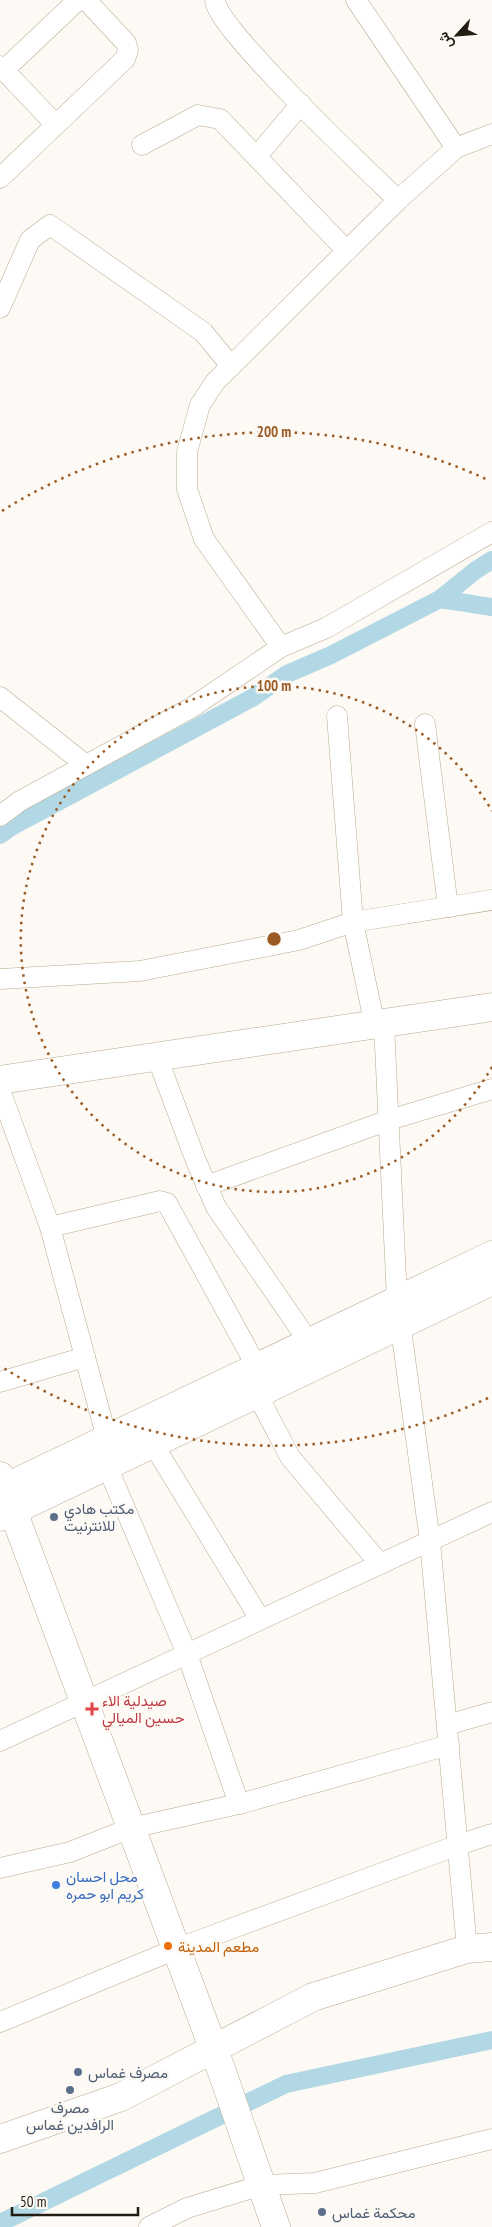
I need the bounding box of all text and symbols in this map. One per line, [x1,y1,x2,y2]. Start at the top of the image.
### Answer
north arrow [432,10,482,60]
text: ش [433,29,457,52]
text: 200 m [257,422,291,441]
text: 100 m [257,676,291,695]
centre of rings [265,930,283,948]
place label: مكتب هادي للانترنيت [64,1499,134,1535]
marker: مكتب هادي للانترنيت [48,1511,60,1523]
place label: صيدلية الاء حسين الميالي [102,1691,185,1731]
marker: صيدلية الاء حسين الميالي [86,1703,98,1715]
place label: محل احسان كريم ابو حمره [66,1867,144,1904]
marker: محل احسان كريم ابو حمره [50,1879,62,1891]
place label: مطعم المدينة [178,1937,259,1957]
marker: مطعم المدينة [162,1940,174,1952]
place label: مصرف غماس [88,2063,168,2083]
marker: مصرف غماس [72,2066,84,2078]
marker: مصرف الرافدين غماس [64,2084,76,2096]
place label: مصرف الرافدين غماس [26,2098,114,2135]
scale bar [12,2184,139,2216]
text: 50 m [20,2192,46,2211]
place label: محكمة غماس [332,2203,416,2223]
marker: محكمة غماس [316,2206,328,2218]

